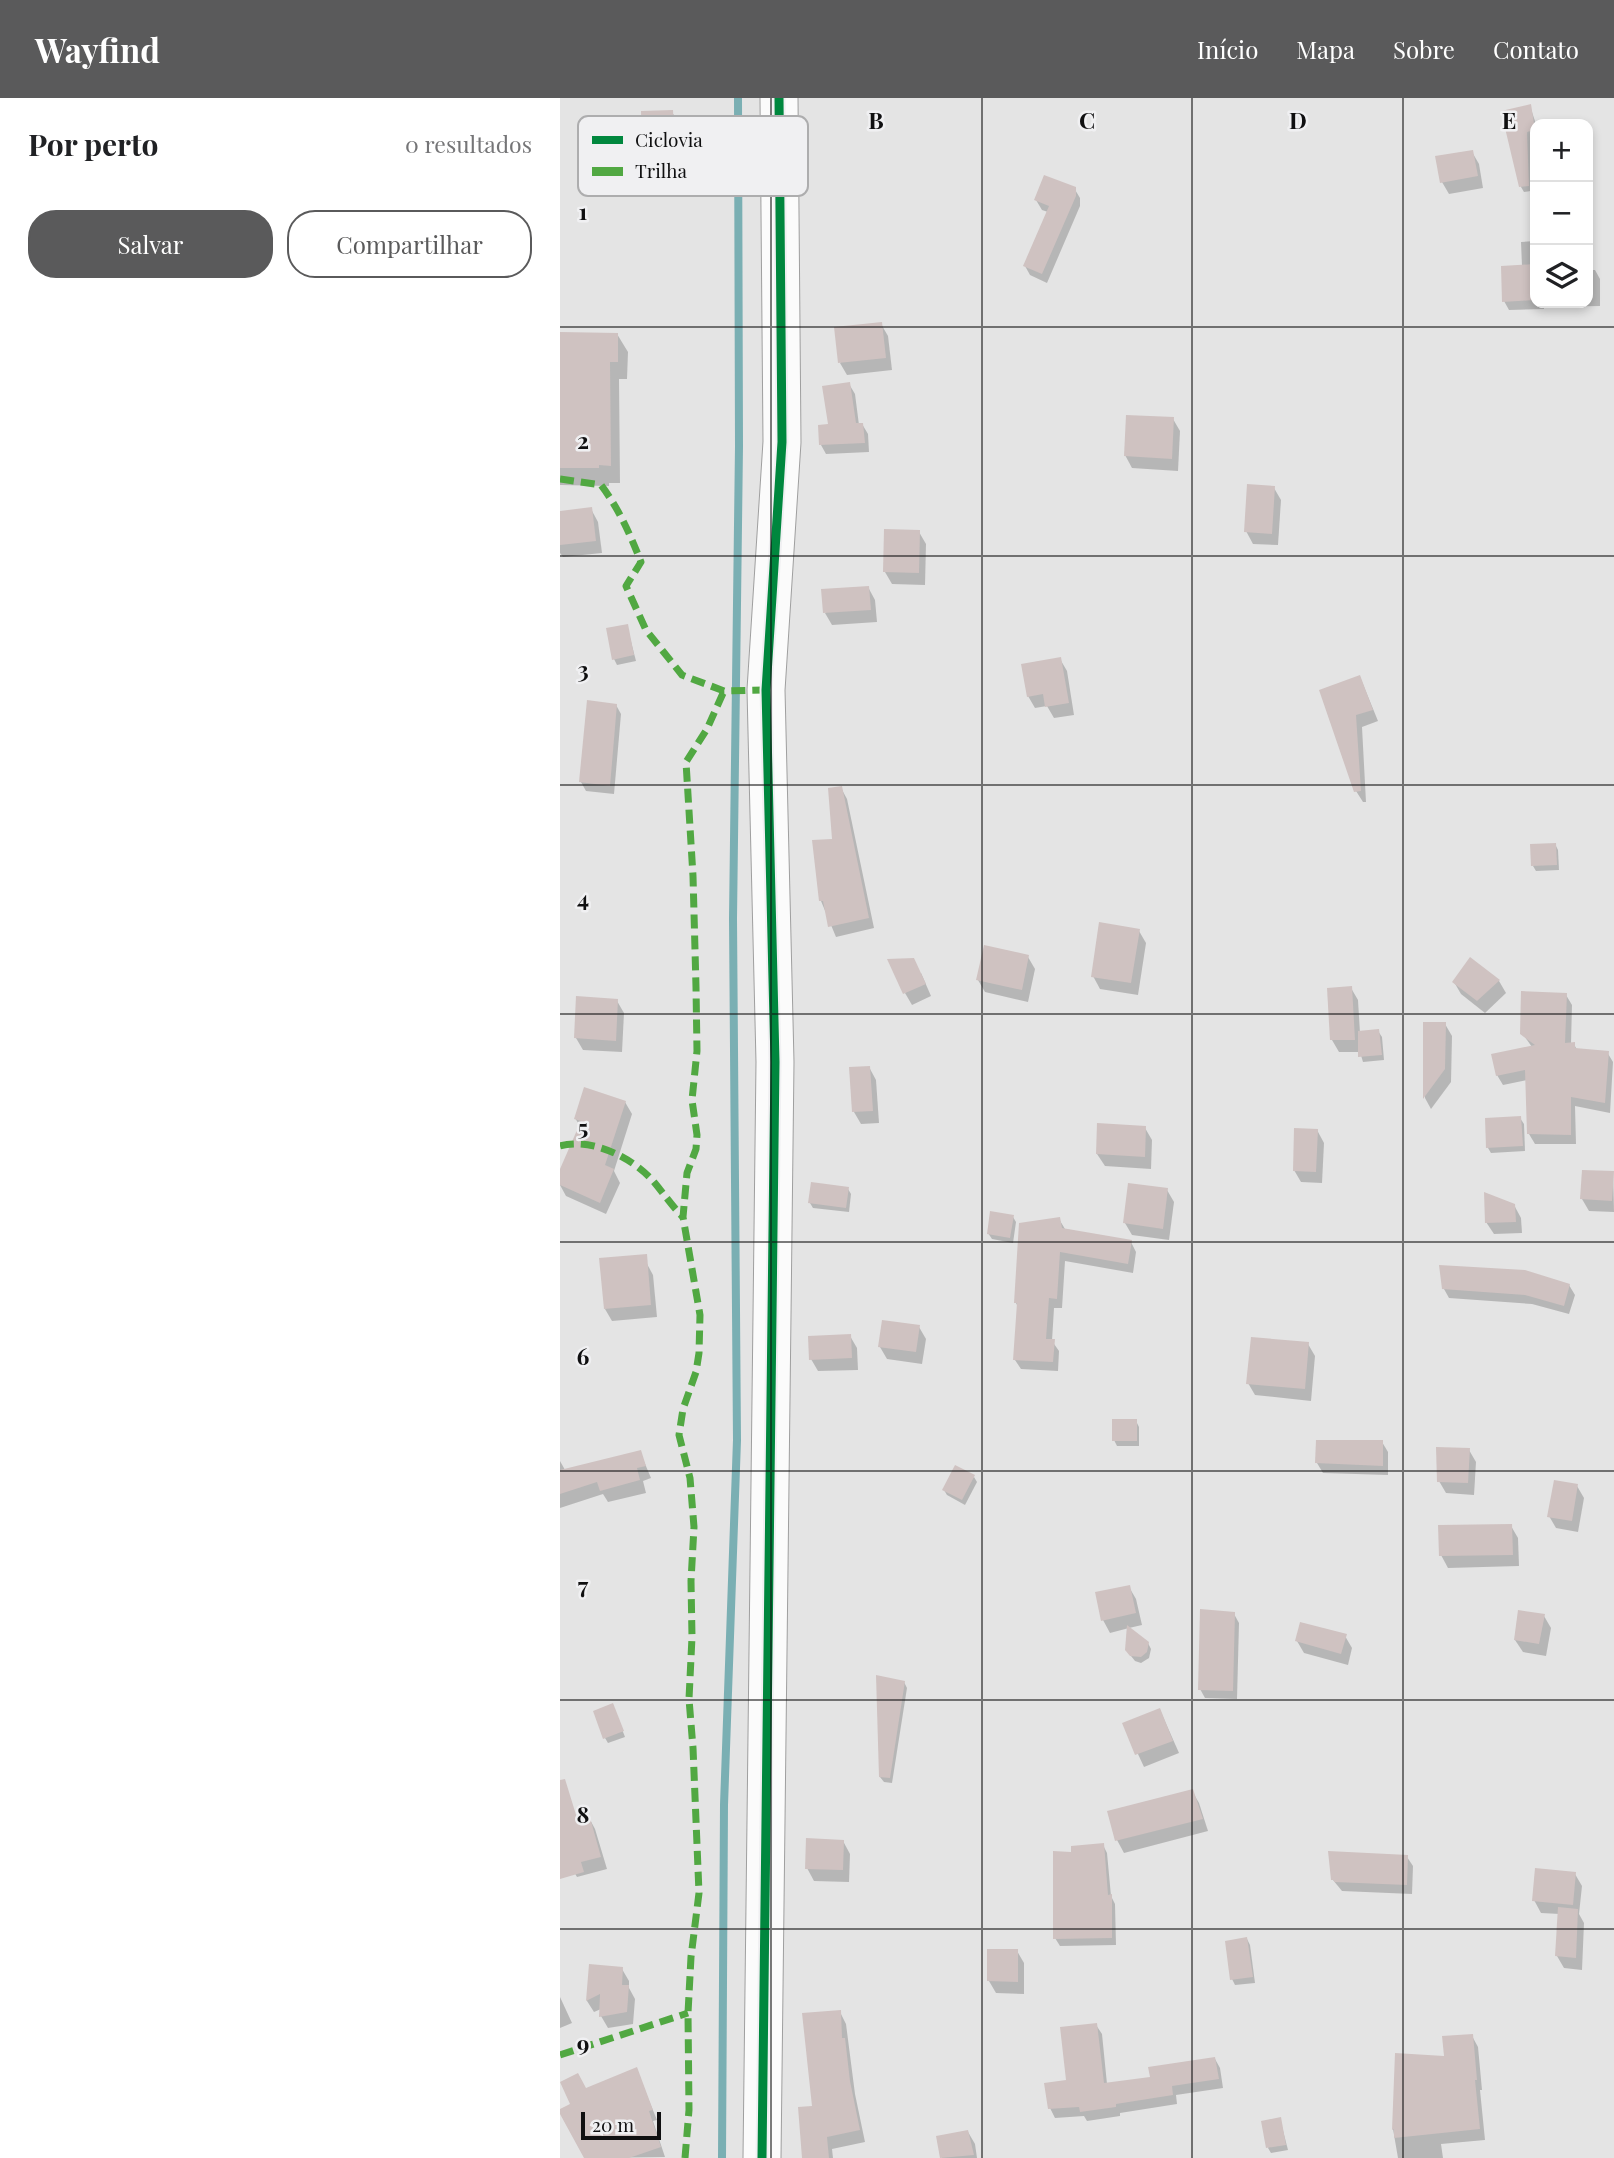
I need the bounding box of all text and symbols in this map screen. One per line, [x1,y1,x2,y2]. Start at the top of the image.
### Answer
text: Wayfind [35,27,160,71]
text: Início [1197,33,1258,65]
text: Mapa [1296,33,1355,65]
text: Sobre [1393,33,1455,65]
text: Contato [1493,33,1579,65]
text: B [868,104,884,135]
text: C [1079,104,1095,135]
text: D [1289,104,1307,135]
text: E [1502,104,1516,135]
legend [578,116,808,196]
map controls [1530,119,1593,308]
button: + [1530,119,1593,182]
text: Por perto [28,124,158,164]
text: Ciclovia [635,126,703,152]
text: 0 resultados [405,128,532,159]
text: Trilha [635,157,687,183]
button: − [1530,182,1593,245]
text: 1 [579,195,588,226]
button: Salvar [28,210,273,278]
button: Compartilhar [287,210,532,278]
button: layers [1530,245,1593,308]
text: 2 [577,424,589,455]
text: 3 [577,653,589,684]
text: 4 [577,882,589,913]
text: 5 [578,1111,588,1142]
text: 6 [577,1340,590,1371]
text: 7 [578,1569,589,1600]
text: 8 [577,1798,589,1829]
text: 9 [577,2027,589,2058]
scale bar [581,2109,662,2141]
text: 20 m [592,2111,634,2137]

